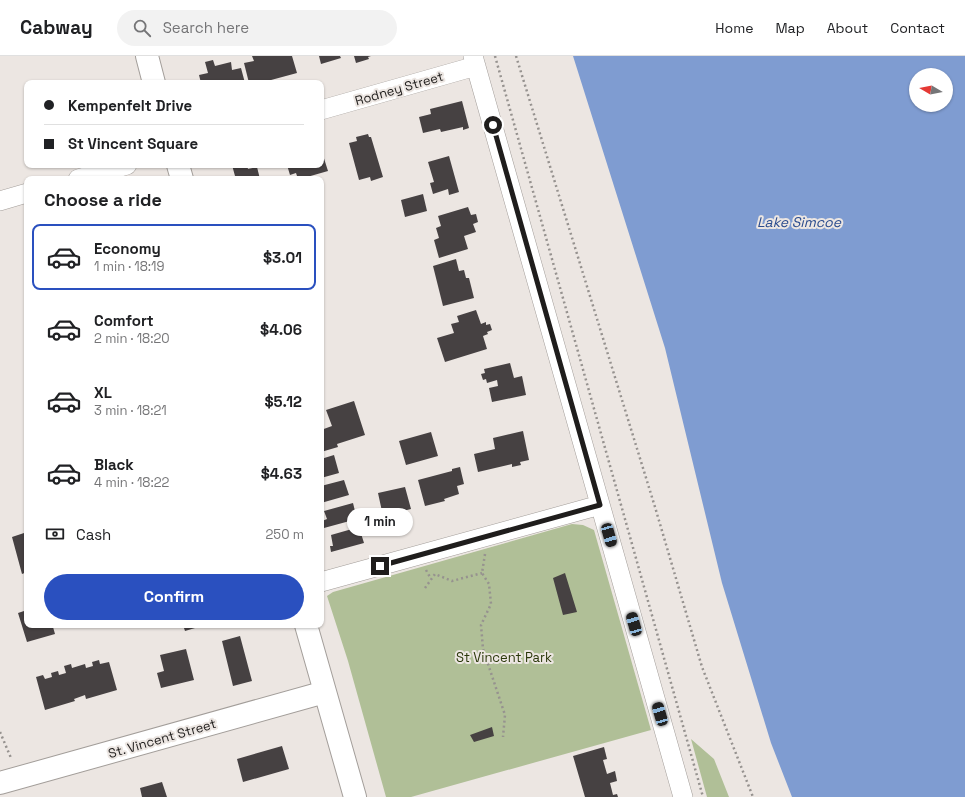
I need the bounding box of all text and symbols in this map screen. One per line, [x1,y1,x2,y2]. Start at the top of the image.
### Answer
search box [117,10,397,46]
text: Cabway [20,15,93,40]
icon: search [131,17,153,39]
text: Search here [163,18,249,37]
text: Home [715,19,753,37]
text: Map [775,19,805,37]
text: About [827,19,868,37]
text: Contact [890,19,945,37]
street label: Rodney Street [353,68,445,109]
north arrow [909,68,953,112]
map controls [909,68,953,112]
text: Kempenfelt Drive [68,96,192,115]
route start [484,116,502,134]
text: St Vincent Square [68,134,198,153]
text: Choose a ride [44,188,162,211]
water label: Lake Simcoe [757,213,842,231]
icon: car [46,239,82,275]
text: Economy [94,239,161,258]
text: $3.01 [263,248,302,267]
text: 1 min · 18:19 [94,258,164,275]
icon: car [46,311,82,347]
text: Comfort [94,311,154,330]
text: $4.06 [260,320,302,339]
text: 2 min · 18:20 [94,330,170,347]
icon: car [46,383,82,419]
text: XL [94,383,112,402]
text: $5.12 [265,392,302,411]
text: 3 min · 18:21 [94,402,167,419]
icon: car [46,455,82,491]
text: Black [94,455,134,474]
text: $4.63 [261,464,302,483]
text: 4 min · 18:22 [94,474,169,491]
callout: 1 min [347,508,413,536]
text: 1 min [364,513,396,530]
car [600,522,618,548]
icon: cash [44,523,66,545]
text: Cash [76,525,111,544]
text: 250 m [266,526,304,543]
route end [371,557,389,575]
button: Confirm [44,574,304,620]
car [625,611,643,637]
park label: St Vincent Park [456,649,552,666]
car [651,701,669,727]
street label: St. Vincent Street [106,715,218,762]

